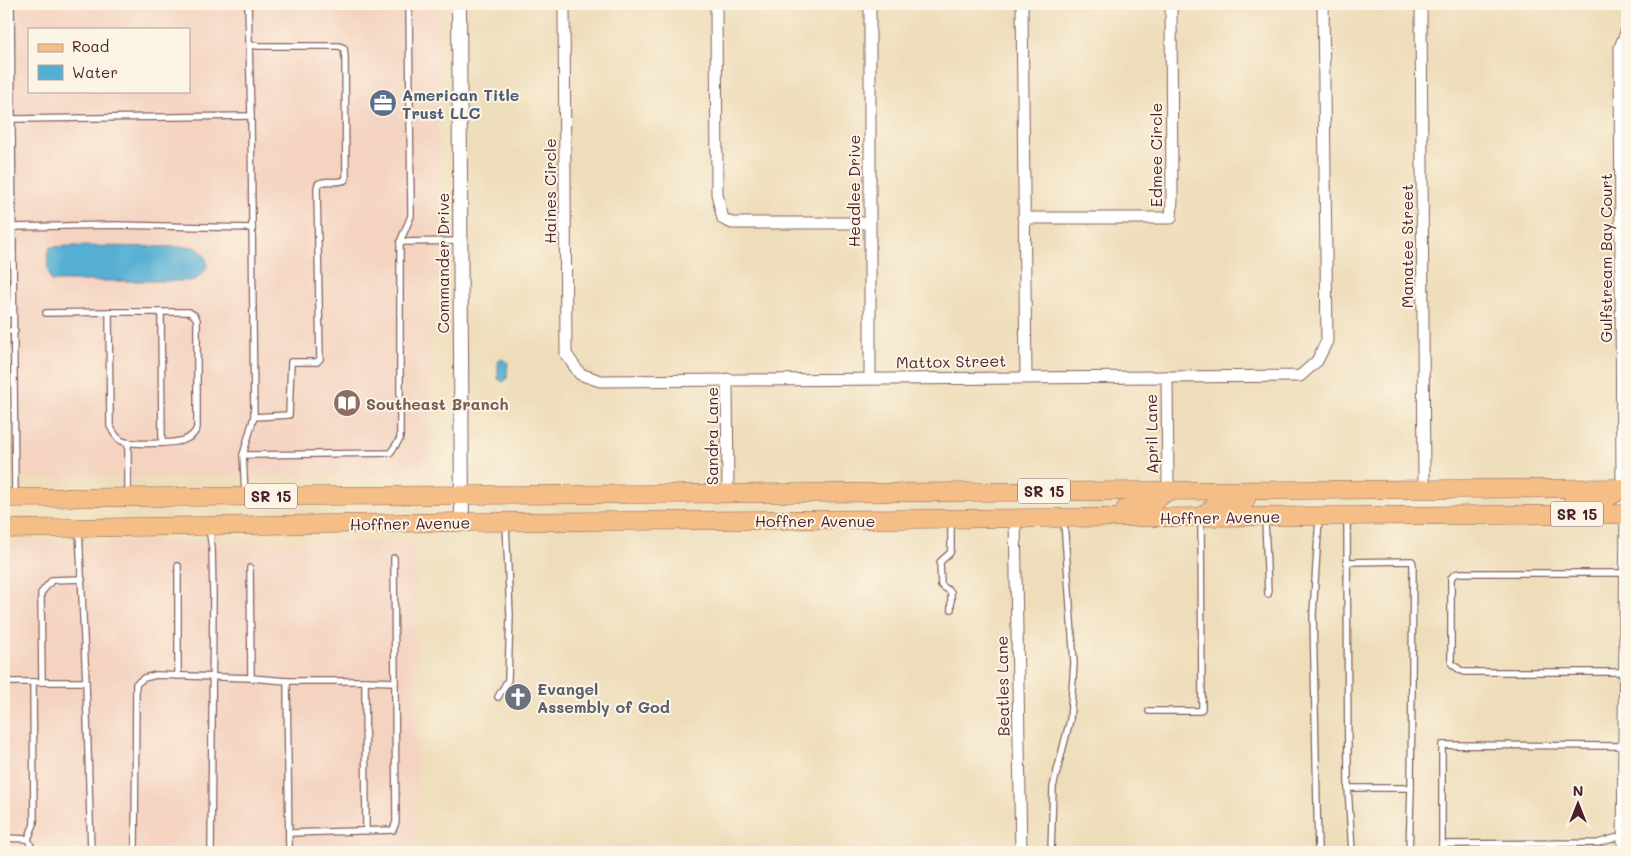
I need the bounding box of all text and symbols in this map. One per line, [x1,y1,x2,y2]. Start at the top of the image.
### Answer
legend [28,28,190,92]
text: Road [72,36,109,56]
text: Water [72,62,118,82]
place label: American Title Trust LLC [402,84,519,123]
office icon: American Title Trust LLC [368,88,398,118]
street label: Edmee Circle [1145,103,1166,207]
street label: Headlee Drive [843,135,864,247]
street label: Haines Circle [539,138,560,244]
street label: Gulfstream Bay Court [1595,173,1616,343]
street label: Manatee Street [1396,184,1417,308]
street label: Commander Drive [432,193,453,333]
street label: Mattox Street [896,350,1006,372]
street label: Sandra Lane [701,387,722,485]
library icon: Southeast Branch [332,388,362,418]
place label: Southeast Branch [366,393,509,414]
street label: April Lane [1140,394,1162,474]
road number: SR 15 [1018,478,1070,504]
road number: SR 15 [245,484,297,508]
road number: SR 15 [1551,502,1603,526]
street label: Hoffner Avenue [1160,505,1280,529]
street label: Hoffner Avenue [755,510,875,531]
street label: Hoffner Avenue [350,511,470,535]
street label: Beatles Lane [991,635,1013,737]
place label: Evangel Assembly of God [537,678,670,717]
church icon: Evangel Assembly of God [503,682,533,712]
north arrow [1554,778,1604,828]
text: N [1573,781,1583,800]

